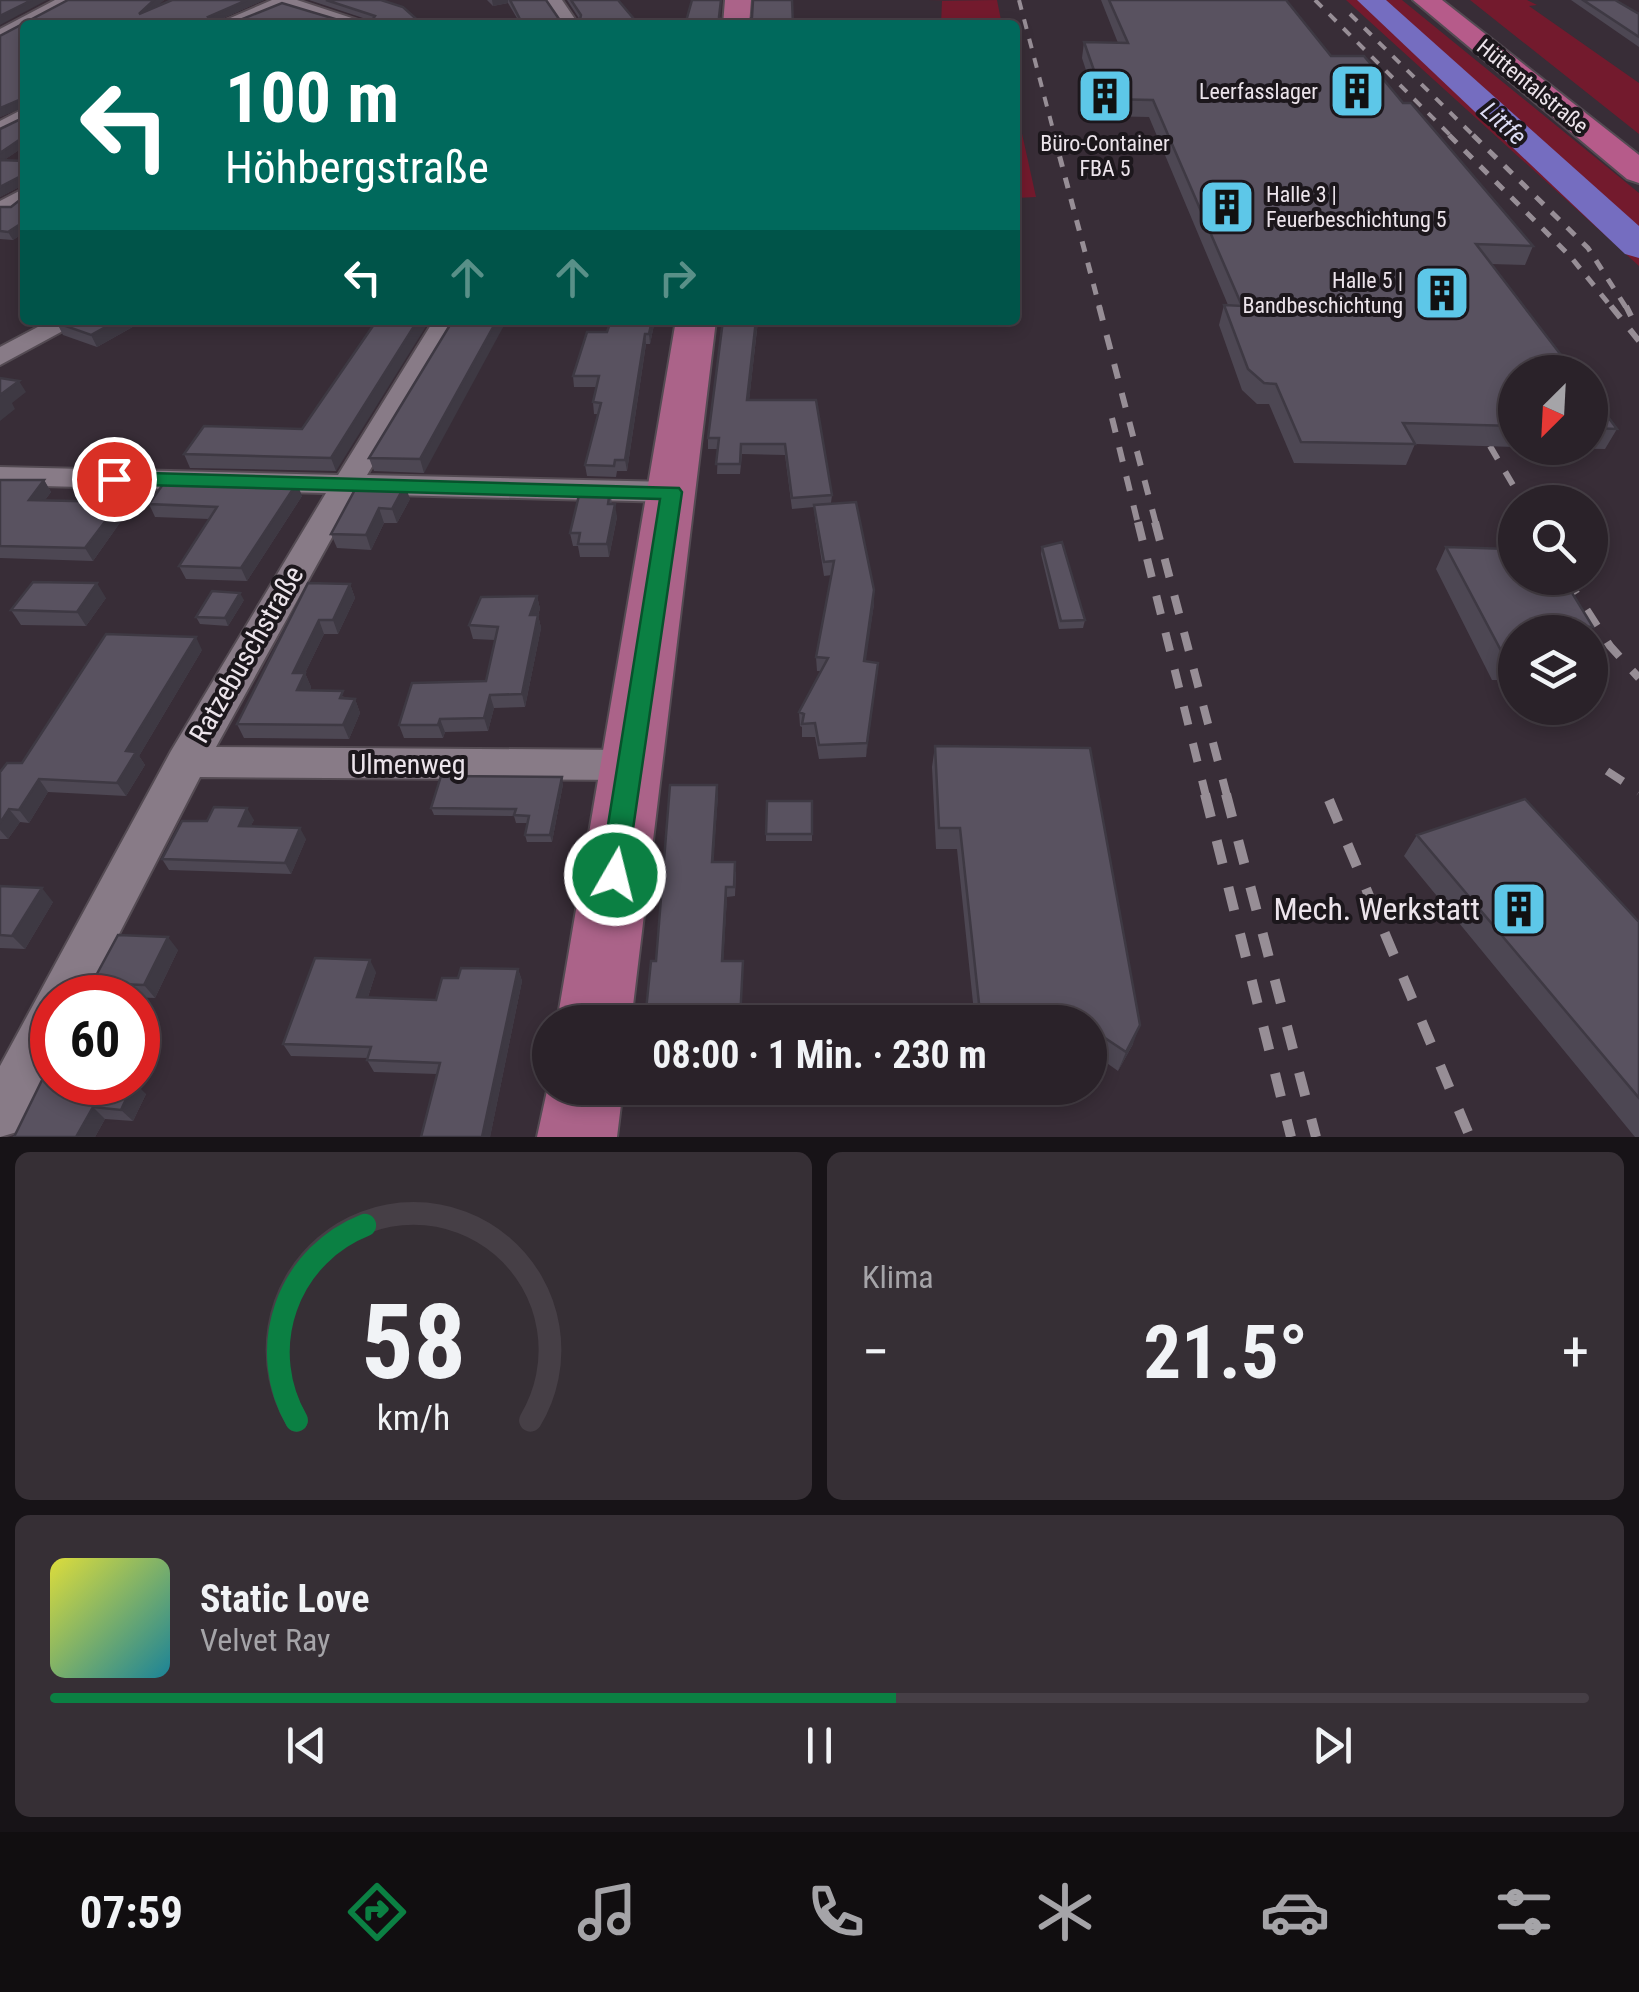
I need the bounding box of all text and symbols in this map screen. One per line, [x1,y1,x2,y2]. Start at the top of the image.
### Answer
street label: Hüttentalstraße [1472,34,1593,139]
text: 100 m [225,57,399,139]
icon: left [60,60,190,190]
building icon: Leerfasslager [1327,61,1387,121]
building icon: Büro-Container FBA 5 [1075,66,1135,126]
place label: Leerfasslager [1199,79,1318,104]
water label: Littfe [1475,96,1532,151]
place label: Büro-Container FBA 5 [1040,131,1170,181]
text: Höhbergstraße [225,141,489,194]
building icon: Halle 3 | Feuerbeschichtung 5 [1197,177,1257,237]
place label: Halle 3 | Feuerbeschichtung 5 [1266,182,1447,232]
icon: left [335,250,390,305]
icon: ahead [440,250,495,305]
icon: ahead [545,250,600,305]
icon: right [650,250,705,305]
building icon: Halle 5 | Bandbeschichtung [1412,263,1472,323]
place label: Halle 5 | Bandbeschichtung [1242,268,1403,318]
north arrow [1498,355,1608,465]
map controls [1498,355,1608,725]
pin [72,437,157,522]
icon: arrive [87,452,142,507]
button: search [1498,485,1608,595]
street label: Ratzebuschstraße [183,560,310,748]
button: layers [1498,615,1608,725]
street label: Ulmenweg [350,748,466,781]
position arrow [563,823,667,927]
building icon: Mech. Werkstatt [1489,879,1549,939]
place label: Mech. Werkstatt [1273,890,1480,928]
speed limit sign: 60 [30,975,160,1105]
text: 08:00 · 1 Min. · 230 m [652,1033,987,1077]
text: Klima [862,1258,934,1296]
text: 58 [361,1282,466,1403]
text: 21.5° [1143,1308,1308,1396]
text: − [862,1320,890,1384]
text: + [1562,1320,1589,1384]
text: km/h [377,1397,450,1439]
text: Static Love [200,1577,369,1621]
text: Velvet Ray [200,1621,330,1659]
icon: previous [279,1718,334,1773]
icon: pause [792,1718,847,1773]
icon: next [1305,1718,1360,1773]
icon: directions [342,1877,412,1947]
icon: music [572,1877,642,1947]
icon: phone [801,1877,871,1947]
icon: climate [1030,1877,1100,1947]
icon: car [1260,1877,1330,1947]
icon: filters [1489,1877,1559,1947]
text: 07:59 [80,1886,183,1939]

